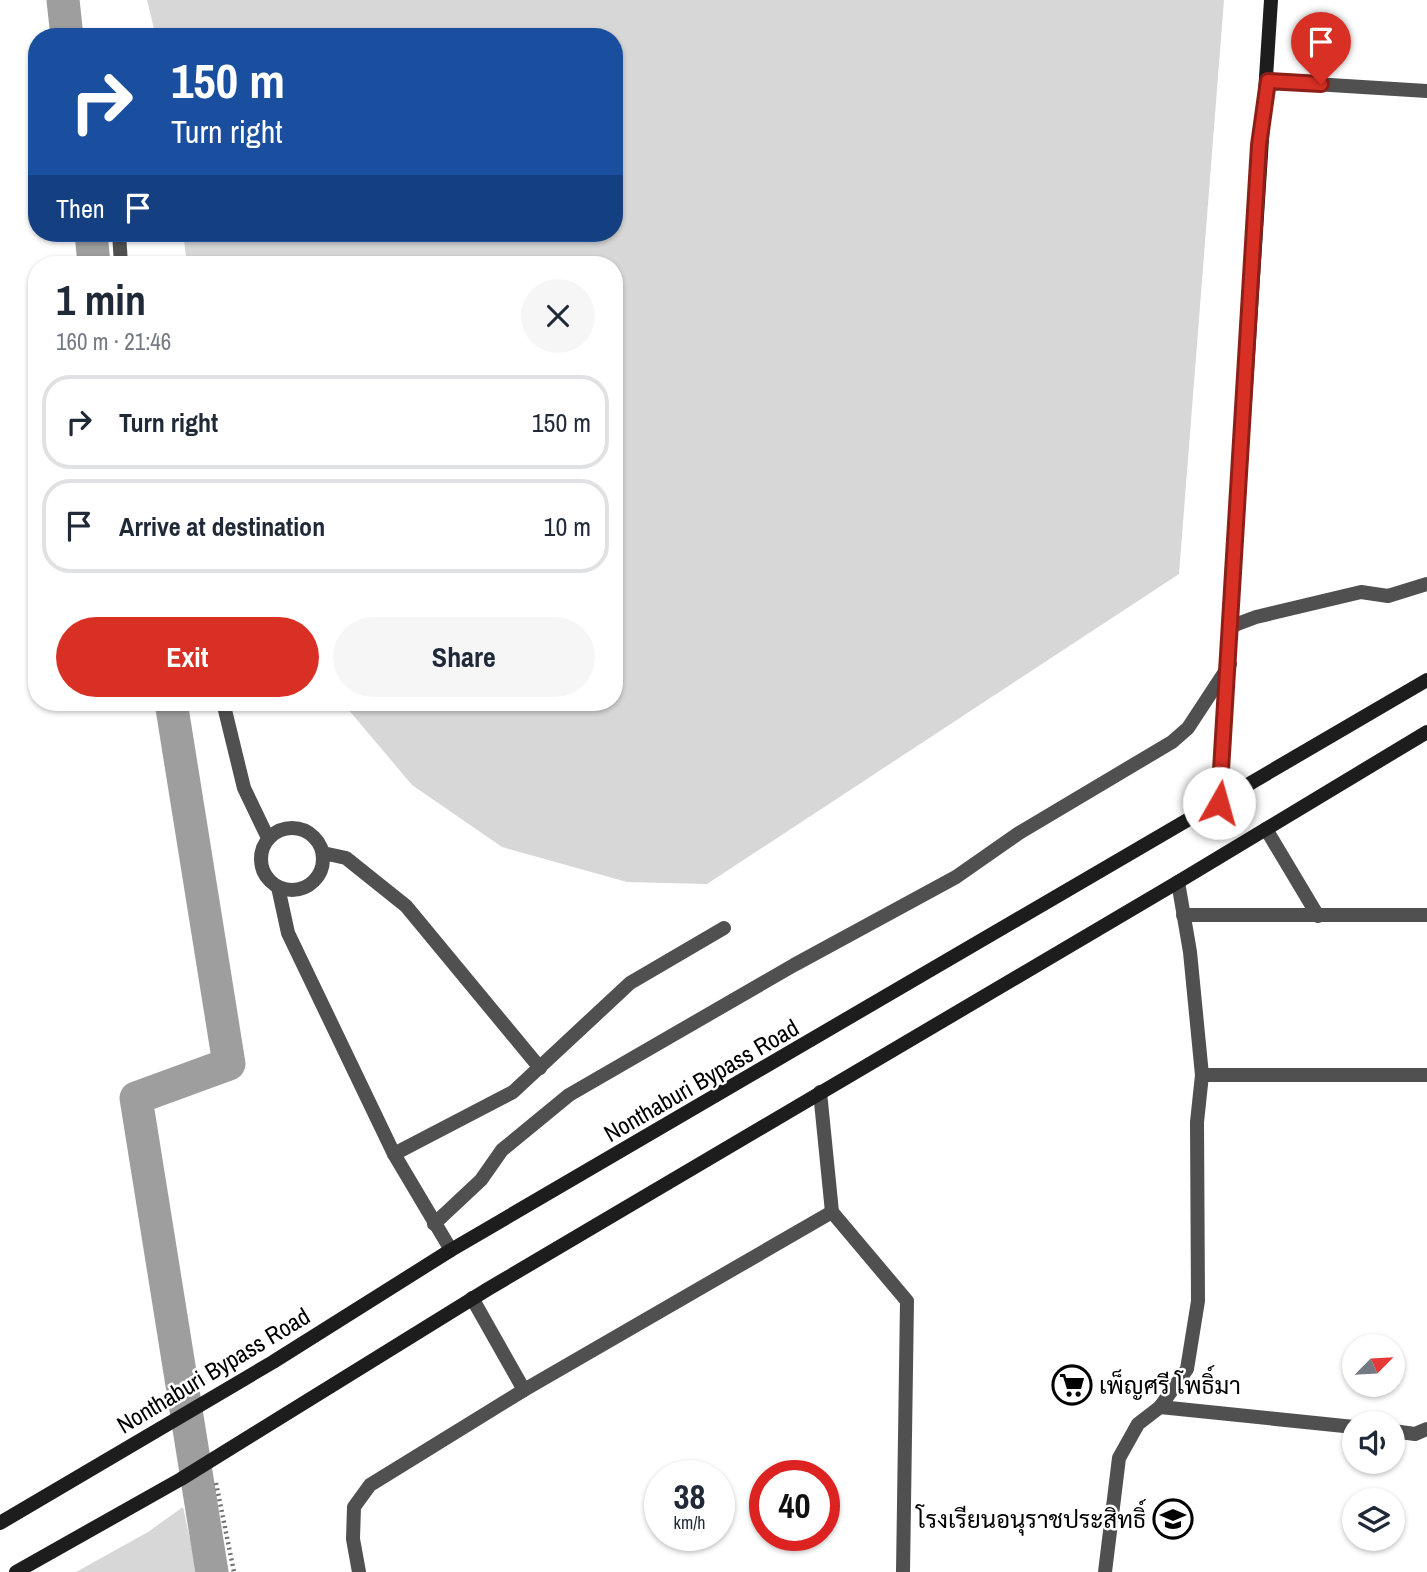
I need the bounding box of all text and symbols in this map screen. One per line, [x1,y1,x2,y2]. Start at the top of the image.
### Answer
pin [1291,12.0,1351,84]
icon: arrive [1302,23,1340,61]
text: 150 m [171,47,285,113]
icon: right [56,56,147,147]
text: Turn right [171,110,283,153]
icon: arrive [119,189,157,227]
text: Then [56,191,105,226]
text: 1 min [56,272,146,328]
button: close [521,279,595,353]
text: 160 m · 21:46 [56,326,171,357]
icon: right [60,403,98,441]
text: Turn right [119,405,218,440]
text: 150 m [532,405,591,440]
icon: arrive [60,507,98,545]
text: Arrive at destination [119,509,325,544]
text: 10 m [544,509,591,544]
button: Exit [56,617,319,697]
button: Share [333,617,595,697]
position arrow [1182,766,1256,840]
street label: Nonthaburi Bypass Road [598,1011,804,1149]
street label: Nonthaburi Bypass Road [111,1300,315,1440]
north arrow [1342,1334,1405,1396]
map controls [1342,1334,1405,1551]
supermarket icon: เพ็ญศรี โพธิ์มา [1051,1364,1093,1406]
place label: เพ็ญศรี โพธิ์มา [1099,1364,1241,1401]
button: sound [1342,1411,1405,1474]
speed limit sign: 40 [749,1460,840,1551]
text: 38 [674,1473,705,1520]
button: layers [1342,1488,1405,1551]
place label: โรงเรียนอนุราชประสิทธิ์ [914,1498,1146,1536]
school or university icon: โรงเรียนอนุราชประสิทธิ์ [1152,1498,1194,1540]
text: km/h [674,1510,706,1535]

